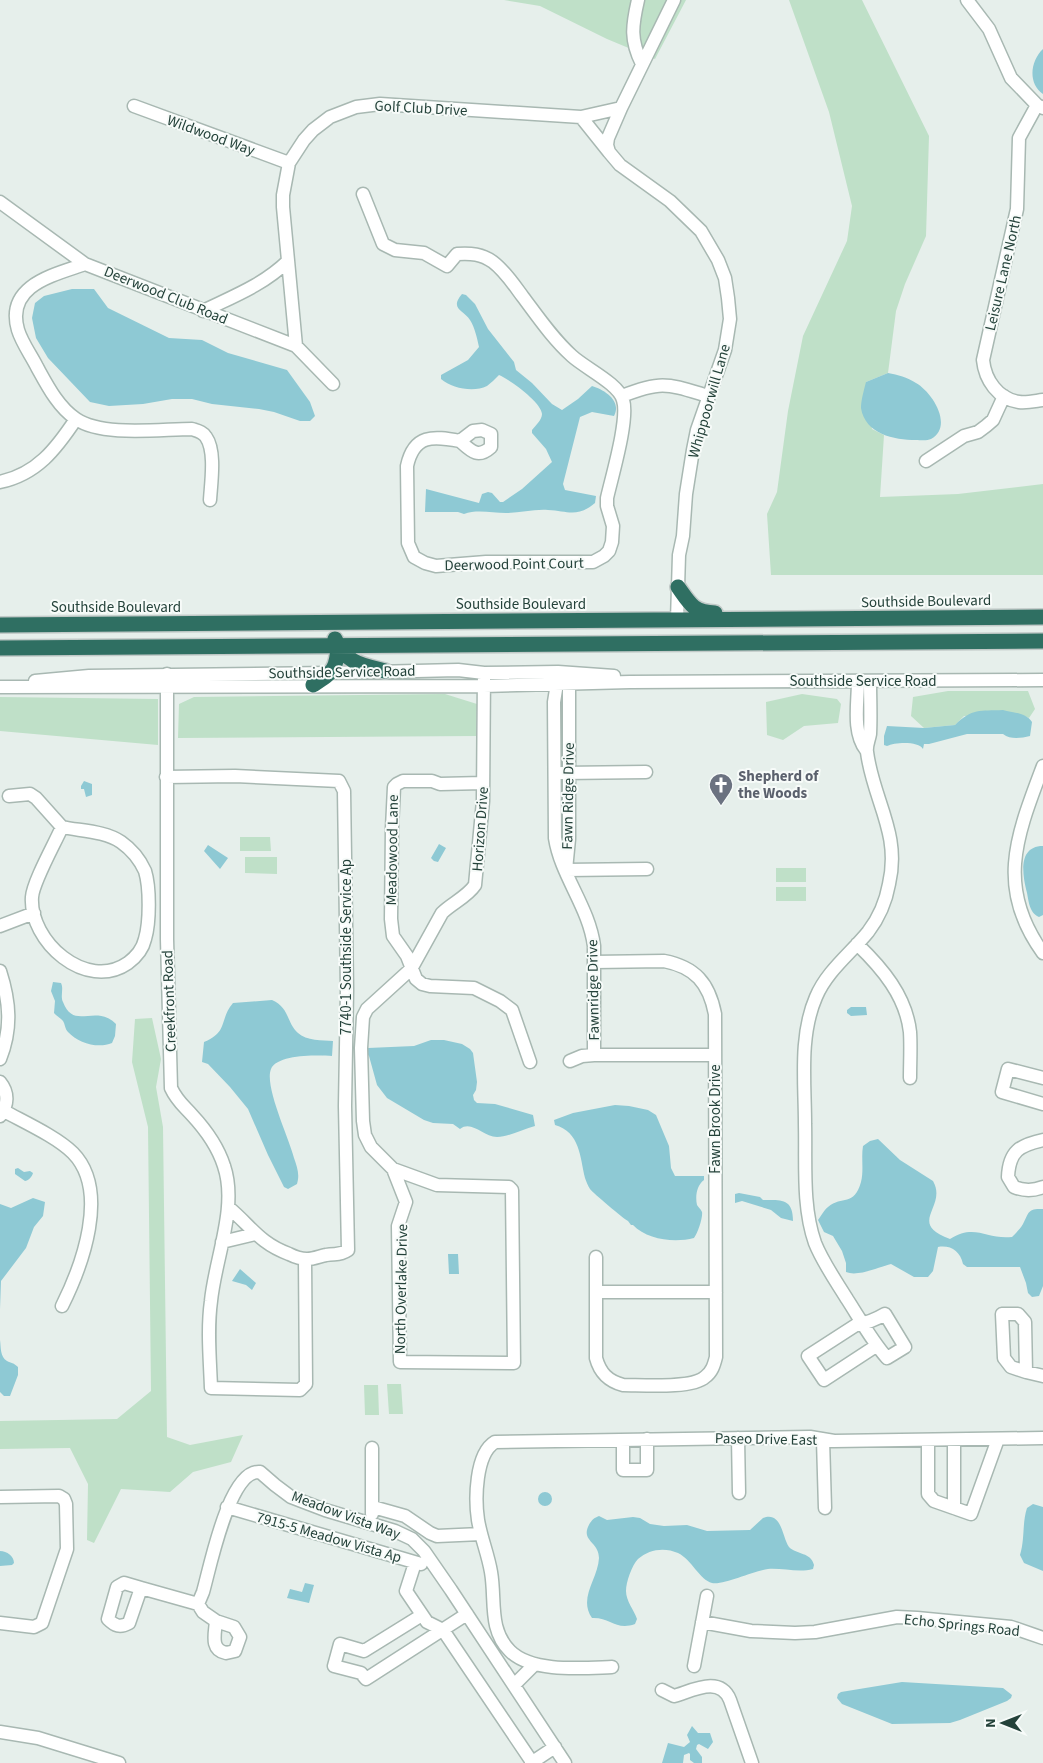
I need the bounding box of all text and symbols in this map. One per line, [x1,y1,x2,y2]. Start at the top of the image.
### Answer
street label: Golf Club Drive [374,96,468,121]
street label: Wildwood Way [164,110,258,161]
street label: Leisure Lane North [980,213,1027,333]
street label: Deerwood Club Road [101,261,231,330]
street label: Whippoorwill Lane [683,342,736,461]
street label: Deerwood Point Court [444,553,584,576]
street label: Southside Boulevard [861,590,991,613]
street label: Southside Boulevard [456,594,586,615]
street label: Southside Boulevard [51,597,181,618]
street label: Southside Service Road [268,661,416,684]
street label: Southside Service Road [789,671,937,692]
street label: Fawn Ridge Drive [557,742,580,850]
place label: Shepherd of the Woods [738,766,819,804]
church icon: Shepherd of the Woods [708,772,734,806]
street label: Horizon Drive [467,786,494,872]
street label: Meadowood Lane [381,794,404,906]
street label: 7740-1 Southside Service Ap [336,859,357,1035]
street label: Fawnridge Drive [582,939,605,1041]
street label: Creekfront Road [157,950,182,1052]
street label: Fawn Brook Drive [705,1064,726,1174]
street label: North Overlake Drive [390,1224,413,1354]
street label: Paseo Drive East [715,1428,817,1451]
street label: Meadow Vista Way [288,1486,403,1545]
street label: 7915-5 Meadow Vista Ap [254,1507,404,1568]
street label: Echo Springs Road [903,1609,1021,1642]
north arrow [978,1698,1028,1748]
text: N [981,1718,1001,1728]

